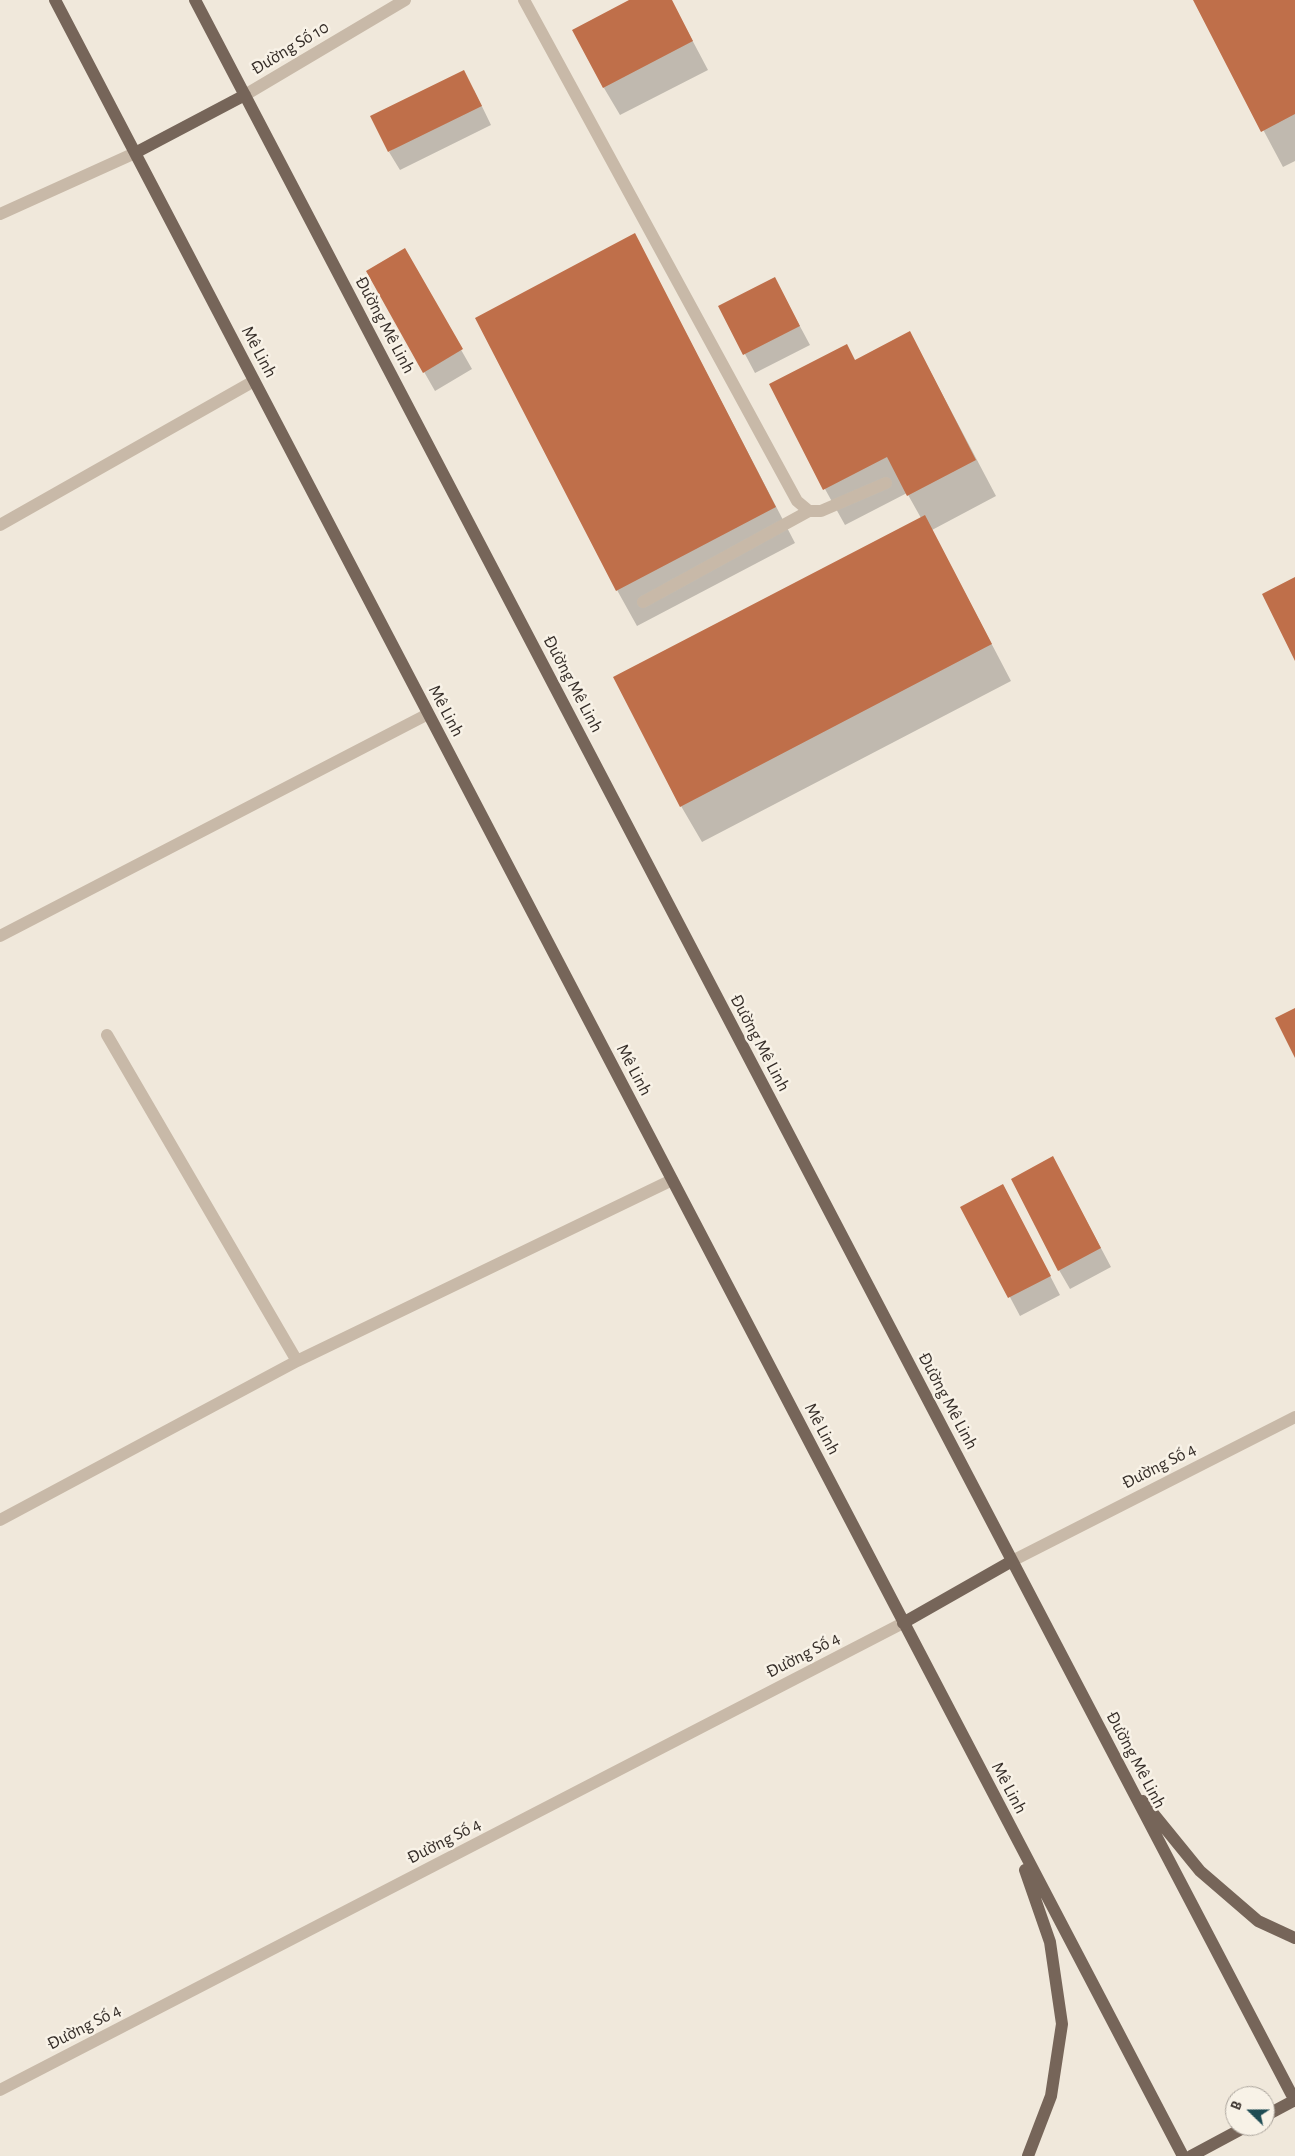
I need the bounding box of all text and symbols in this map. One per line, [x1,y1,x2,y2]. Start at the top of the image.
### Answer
street label: Đường Số 10 [247,16,333,80]
street label: Đường Mê Linh [350,273,420,377]
street label: Mê Linh [236,322,282,382]
street label: Đường Mê Linh [538,632,608,736]
street label: Mê Linh [423,681,469,741]
street label: Đường Mê Linh [725,991,795,1095]
street label: Mê Linh [611,1040,657,1100]
street label: Đường Mê Linh [913,1349,983,1453]
street label: Mê Linh [799,1399,845,1459]
street label: Đường Số 4 [1118,1438,1200,1494]
street label: Đường Số 4 [762,1627,844,1683]
street label: Đường Mê Linh [1101,1708,1171,1812]
street label: Mê Linh [986,1758,1032,1818]
street label: Đường Số 4 [403,1813,485,1869]
street label: Đường Số 4 [43,1999,125,2055]
north arrow [1225,2086,1275,2136]
text: B [1229,2099,1245,2112]

